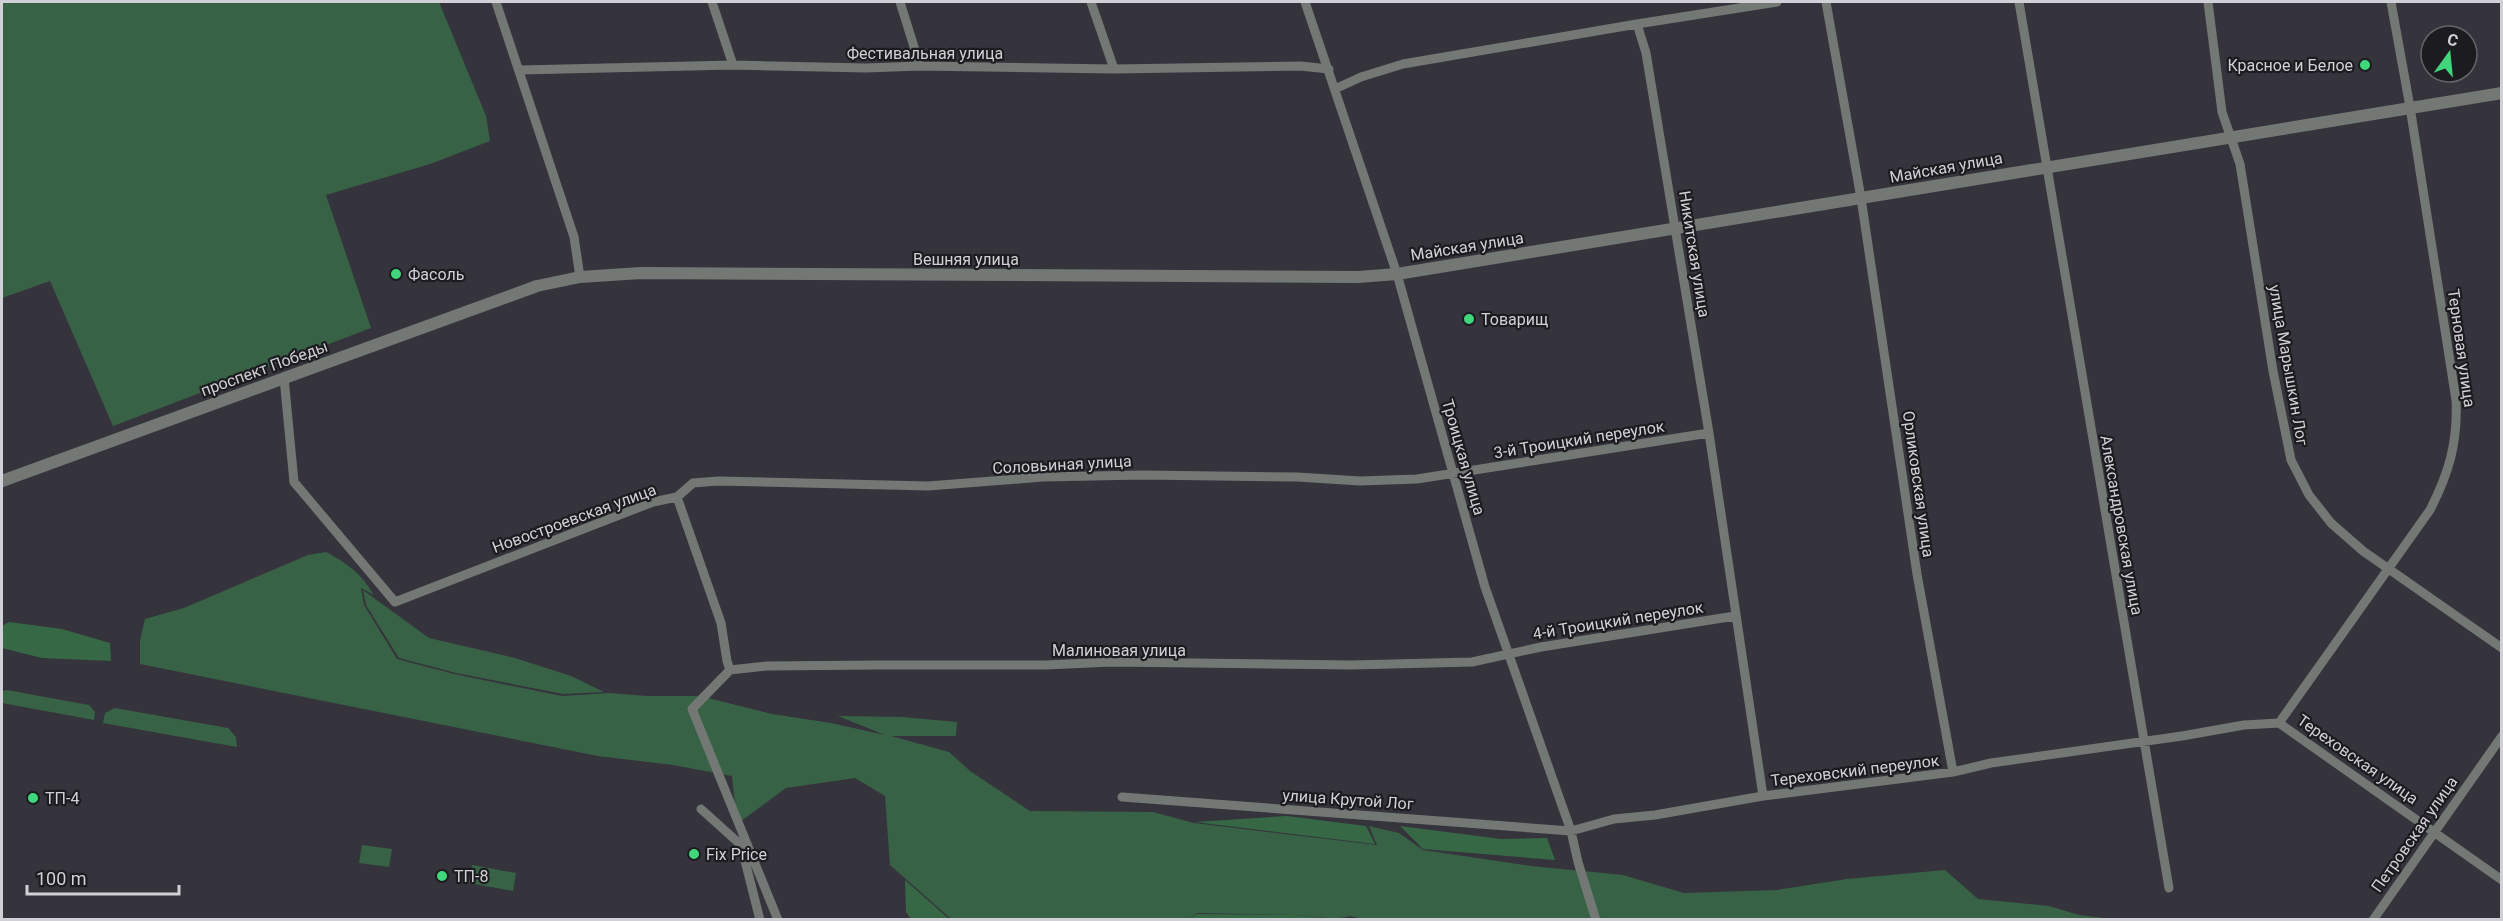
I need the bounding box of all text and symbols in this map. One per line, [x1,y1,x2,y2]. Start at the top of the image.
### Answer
north arrow [2419,24,2479,84]
text: С [2445,29,2460,51]
street label: Фестивальная улица [847,44,1003,63]
place label: Красное и Белое [2227,56,2353,75]
marker: Красное и Белое [2358,58,2372,72]
street label: Майская улица [1888,148,2004,187]
street label: Никитская улица [1675,189,1714,319]
street label: Майская улица [1409,228,1525,265]
street label: Вешняя улица [913,250,1019,269]
place label: Фасоль [408,265,464,284]
marker: Фасоль [389,267,403,281]
street label: улица Марышкин Лог [2265,283,2312,447]
street label: Терновая улица [2444,288,2479,408]
place label: Товарищ [1481,310,1548,329]
marker: Товарищ [1462,312,1476,326]
street label: проспект Победы [198,337,330,400]
street label: Троицкая улица [1438,397,1489,517]
street label: Орликовская улица [1899,410,1938,558]
street label: 3-й Троицкий переулок [1493,417,1666,462]
street label: Александровская улица [2096,434,2147,617]
street label: Соловьиная улица [992,451,1132,478]
street label: Новостроевская улица [490,480,659,557]
street label: 4-й Троицкий переулок [1532,598,1705,643]
street label: Малиновая улица [1052,641,1186,660]
street label: Тереховская улица [2294,711,2422,808]
street label: Тереховский переулок [1770,751,1941,790]
street label: Петровская улица [2367,773,2462,896]
street label: улица Крутой Лог [1282,785,1414,814]
place label: ТП-4 [45,789,79,808]
marker: ТП-4 [26,791,40,805]
place label: Fix Price [706,845,767,864]
marker: Fix Price [687,847,701,861]
scale bar [27,858,178,896]
place label: ТП-8 [454,867,488,886]
text: 100 m [36,868,87,889]
marker: ТП-8 [435,869,449,883]

